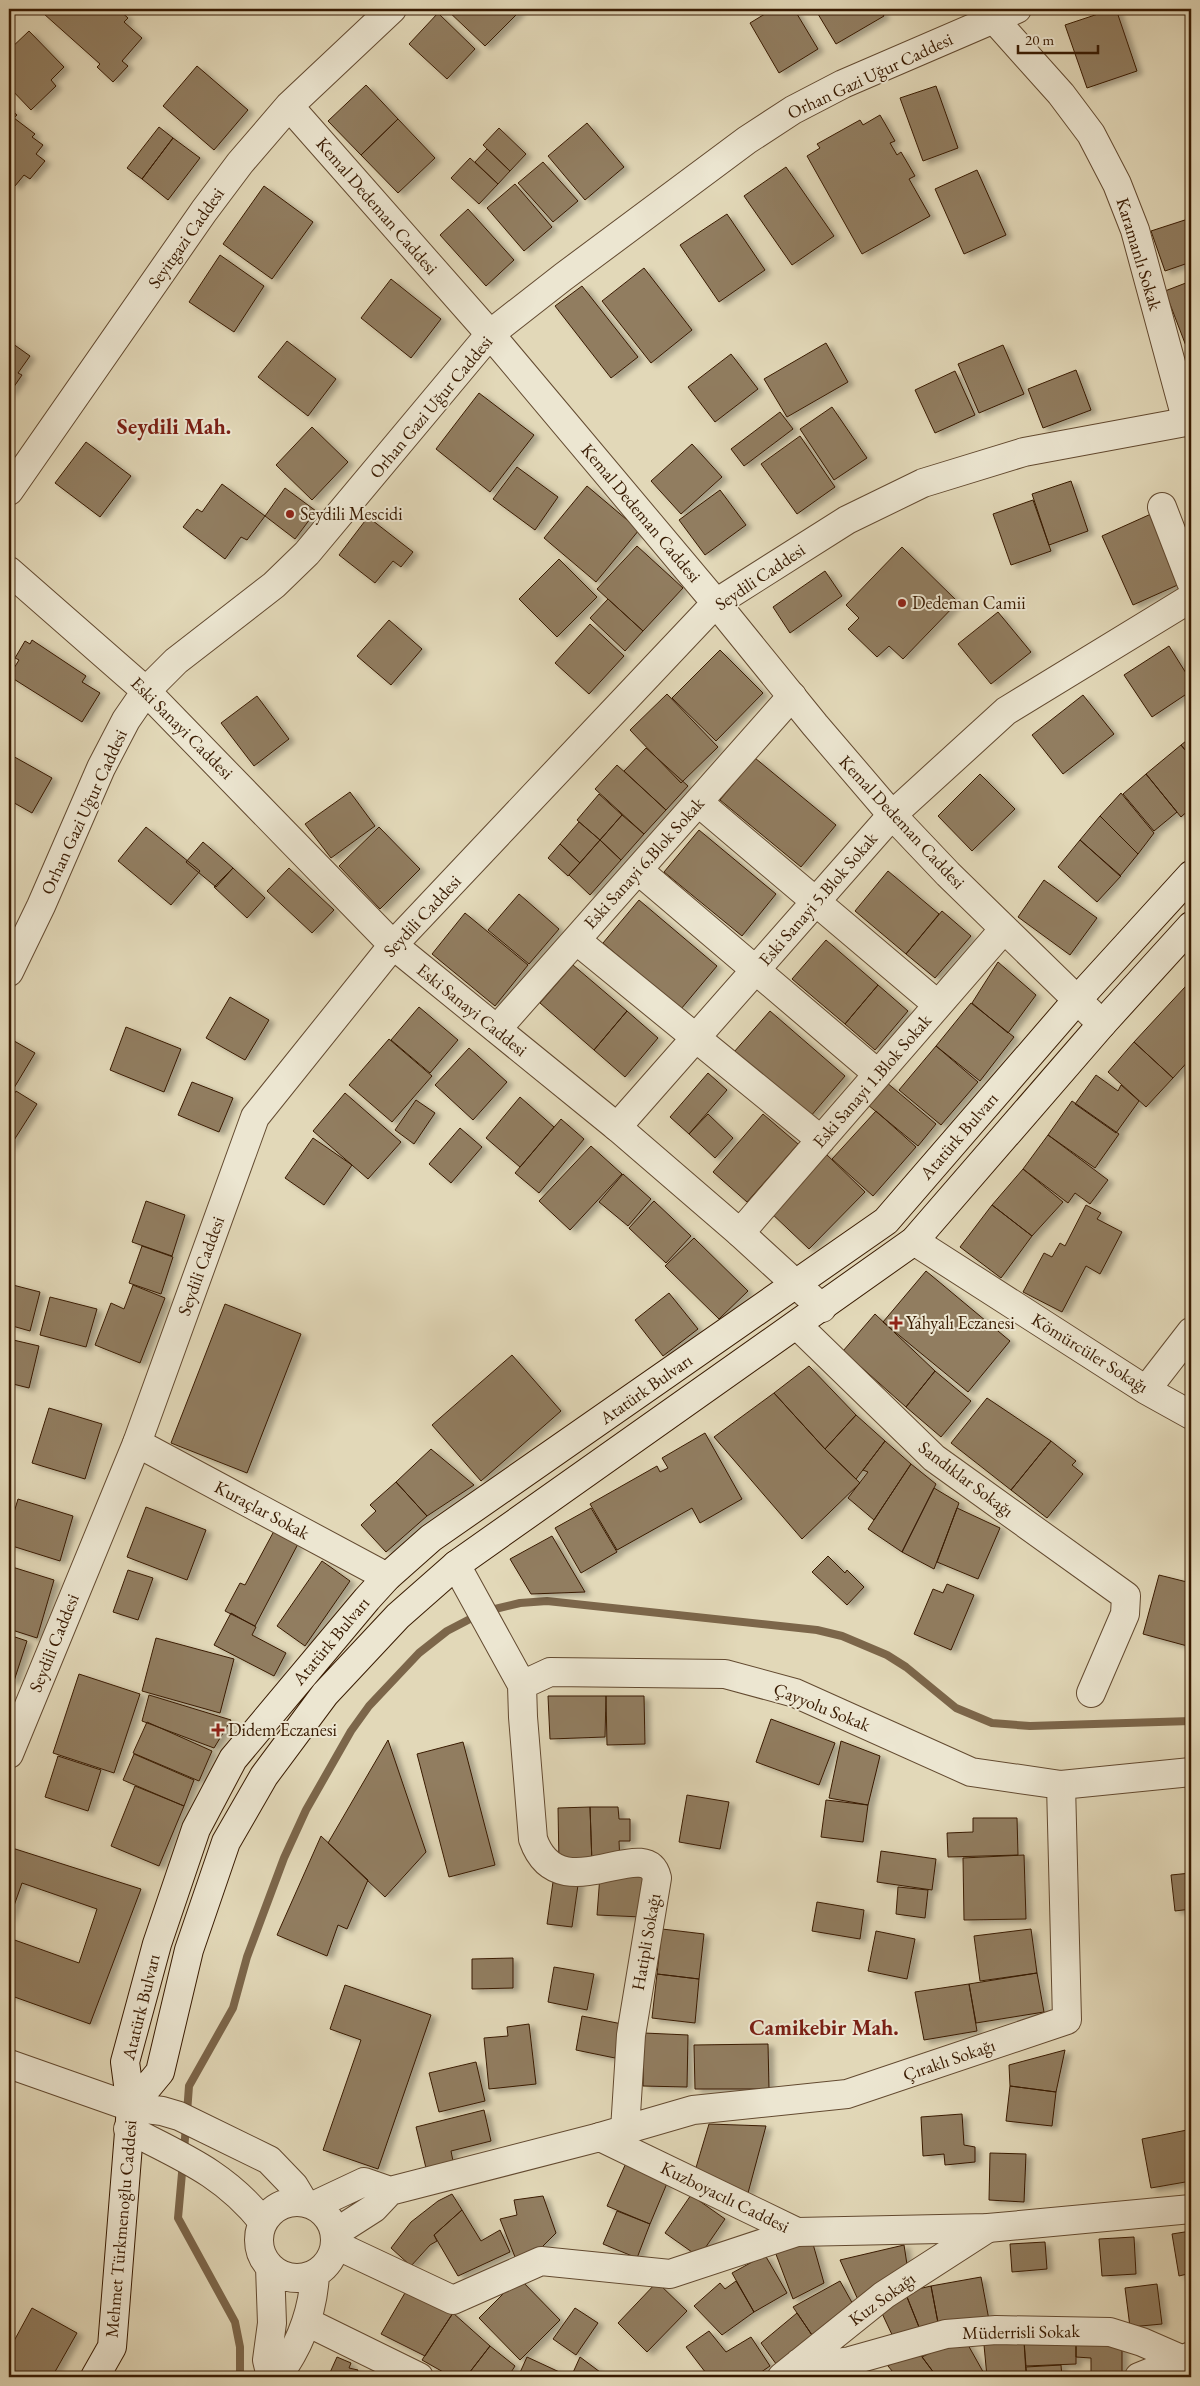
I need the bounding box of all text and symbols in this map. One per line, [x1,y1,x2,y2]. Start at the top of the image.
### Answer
scale bar [1018,22,1098,54]
street label: Orhan Gazi Uğur Caddesi [784,27,957,124]
text: 20 m [1025,30,1054,49]
street label: Kemal Dedeman Caddesi [311,132,444,280]
street label: Seyitgazi Caddesi [142,182,229,293]
street label: Karamanlı Sokak [1111,195,1168,314]
street label: Orhan Gazi Uğur Caddesi [364,330,498,483]
district label: Seydili Mah. [117,412,231,441]
street label: Kemal Dedeman Caddesi [576,438,707,587]
place label: Seydili Mescidi [300,502,403,525]
marker: Seydili Mescidi [284,508,296,520]
street label: Seydili Caddesi [710,538,810,615]
place label: Dedeman Camii [912,591,1026,614]
marker: Dedeman Camii [896,597,908,609]
street label: Eski Sanayi Caddesi [126,672,239,784]
street label: Orhan Gazi Uğur Caddesi [35,725,132,898]
street label: Kemal Dedeman Caddesi [834,750,971,894]
street label: Eski Sanayi 6.Blok Sokak [578,791,709,933]
street label: Eski Sanayi 5.Blok Sokak [753,827,882,970]
street label: Seydili Caddesi [378,869,466,962]
street label: Eski Sanayi Caddesi [412,958,533,1062]
street label: Eski Sanayi 1.Blok Sokak [807,1009,936,1152]
street label: Atatürk Bulvarı [914,1087,1003,1185]
street label: Seydili Caddesi [172,1212,229,1319]
street label: Kömürcüler Sokağı [1028,1308,1153,1398]
place label: Yahyalı Eczanesi [906,1311,1015,1334]
marker: Yahyalı Eczanesi [890,1317,902,1329]
street label: Atatürk Bulvarı [594,1348,697,1430]
street label: Sandıklar Sokağı [914,1435,1019,1522]
street label: Kuraçlar Sokak [211,1475,314,1544]
street label: Seydili Caddesi [23,1590,84,1695]
street label: Atatürk Bulvarı [286,1591,375,1690]
street label: Çayyolu Sokak [770,1677,874,1737]
place label: Didem Eczanesi [228,1718,338,1741]
marker: Didem Eczanesi [212,1724,224,1736]
street label: Hatipli Sokağı [626,1891,665,1992]
street label: Atatürk Bulvarı [116,1951,165,2063]
district label: Camikebir Mah. [749,2013,899,2042]
street label: Çıraklı Sokağı [900,2033,999,2086]
street label: Mehmet Türkmenoğlu Caddesi [100,2119,142,2339]
street label: Kuzboyacılı Caddesi [657,2155,794,2238]
street label: Kuz Sokağı [844,2266,920,2331]
street label: Müderrisli Sokak [962,2319,1080,2344]

